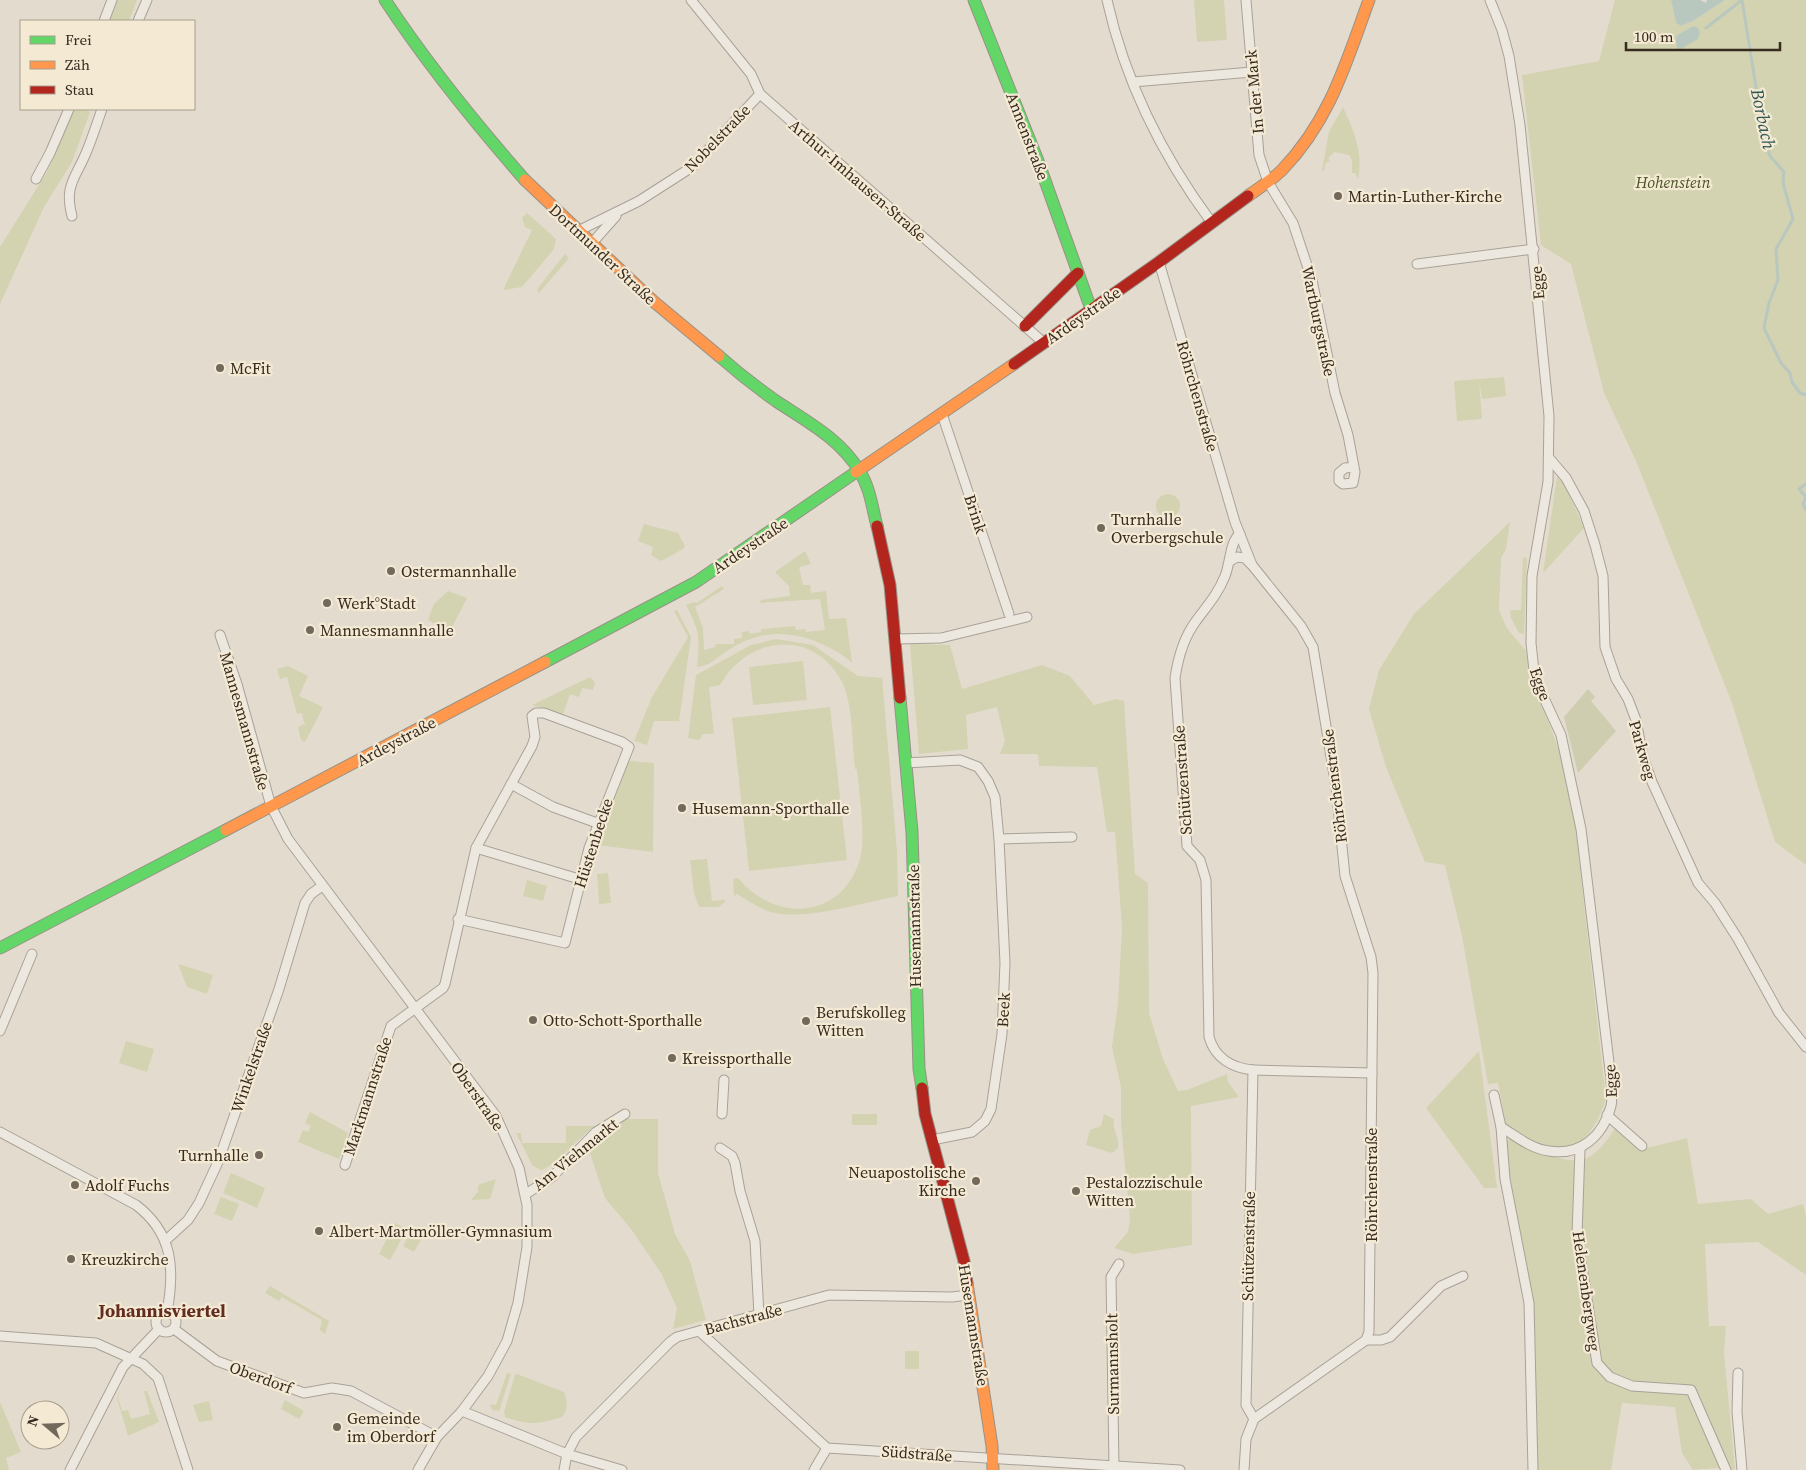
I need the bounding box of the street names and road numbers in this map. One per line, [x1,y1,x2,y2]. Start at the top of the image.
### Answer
street label: In der Mark [1239,49,1269,135]
street label: Annenstraße [1001,89,1055,183]
street label: Nobelstraße [679,99,755,177]
street label: Arthur-Imhausen-Straße [784,114,932,246]
street label: Dortmunder Straße [545,199,661,309]
street label: Wartburgstraße [1297,264,1341,378]
street label: Egge [1525,265,1549,301]
street label: Ardeystraße [1041,281,1125,349]
street label: Röhrchenstraße [1172,338,1224,454]
street label: Brink [959,492,993,537]
street label: Ardeystraße [708,512,792,578]
street label: Mannesmannstraße [215,649,275,793]
street label: Egge [1525,664,1557,704]
street label: Ardeystraße [352,711,440,771]
street label: Parkweg [1624,718,1662,782]
street label: Schützenstraße [1167,725,1197,835]
street label: Röhrchenstraße [1316,728,1352,844]
street label: Hüstenbecke [568,795,618,891]
street label: Husemannstraße [902,864,926,988]
street label: Beek [991,992,1015,1028]
street label: Winkelstraße [225,1018,277,1116]
street label: Markmannstraße [337,1034,397,1158]
street label: Oberstraße [446,1057,510,1135]
street label: Egge [1598,1063,1622,1099]
street label: Am Viehmarkt [528,1112,623,1195]
street label: Röhrchenstraße [1360,1128,1382,1242]
street label: Schützenstraße [1236,1191,1260,1301]
street label: Helenenbergweg [1568,1229,1606,1353]
street label: Husemannstraße [954,1262,994,1388]
street label: Bachstraße [702,1298,784,1340]
street label: Surmannsholt [1100,1313,1124,1415]
street label: Oberdorf [226,1355,297,1399]
street label: Südstraße [881,1440,953,1466]

